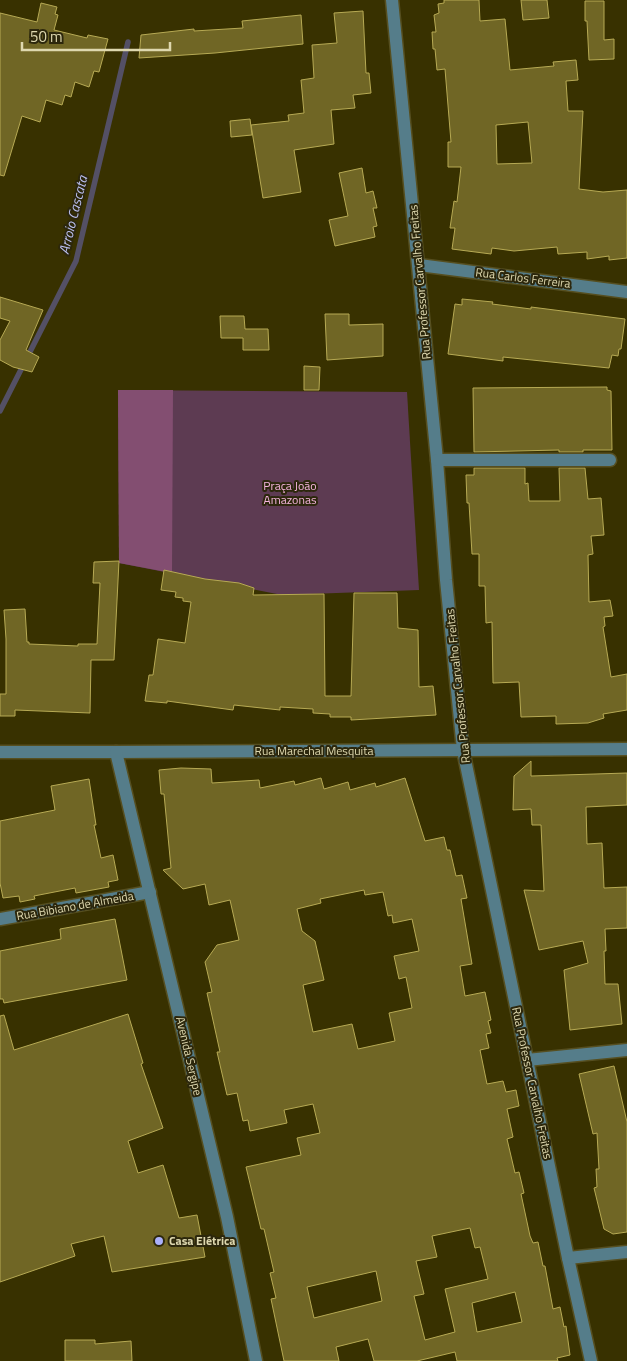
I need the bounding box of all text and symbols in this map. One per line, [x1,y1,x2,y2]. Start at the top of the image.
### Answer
scale bar [22,20,170,52]
text: 50 m [30,25,63,48]
water label: Arroio Cascata [53,172,93,256]
street label: Rua Professor Carvalho Freitas [403,203,436,360]
street label: Rua Carlos Ferreira [474,262,572,293]
park label: Praça João Amazonas [263,476,317,509]
street label: Rua Professor Carvalho Freitas [440,607,475,764]
street label: Rua Marechal Mesquita [255,741,373,760]
street label: Rua Bibiano de Almeida [15,886,135,925]
street label: Rua Professor Carvalho Freitas [507,1005,558,1161]
street label: Avenida Sergipe [171,1015,208,1097]
place label: Casa Elétrica [169,1231,236,1250]
marker: Casa Elétrica [153,1235,165,1247]

